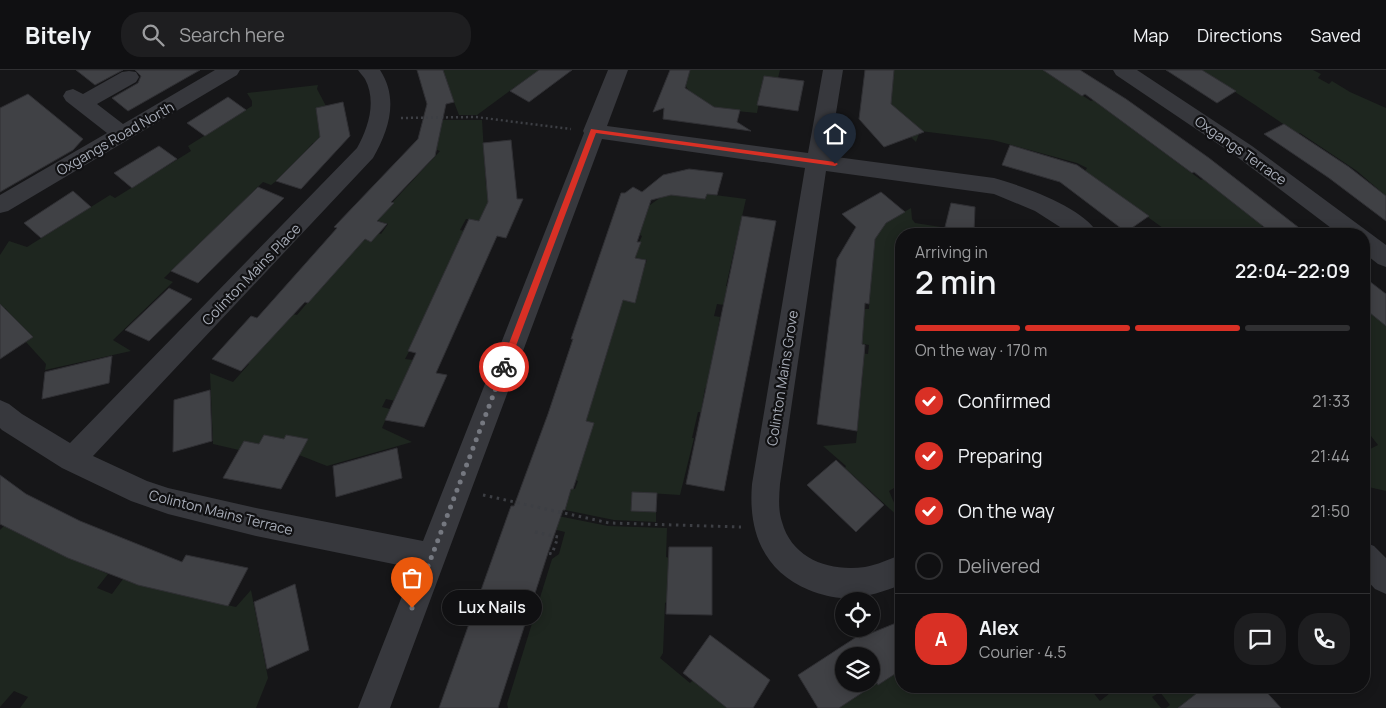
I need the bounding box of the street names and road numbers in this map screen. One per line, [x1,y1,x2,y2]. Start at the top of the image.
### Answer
street label: Oxgangs Road North [53,97,177,179]
street label: Oxgangs Terrace [1191,111,1291,189]
street label: Colinton Mains Place [197,219,305,329]
street label: Colinton Mains Grove [762,309,802,447]
street label: Colinton Mains Terrace [147,485,295,539]

